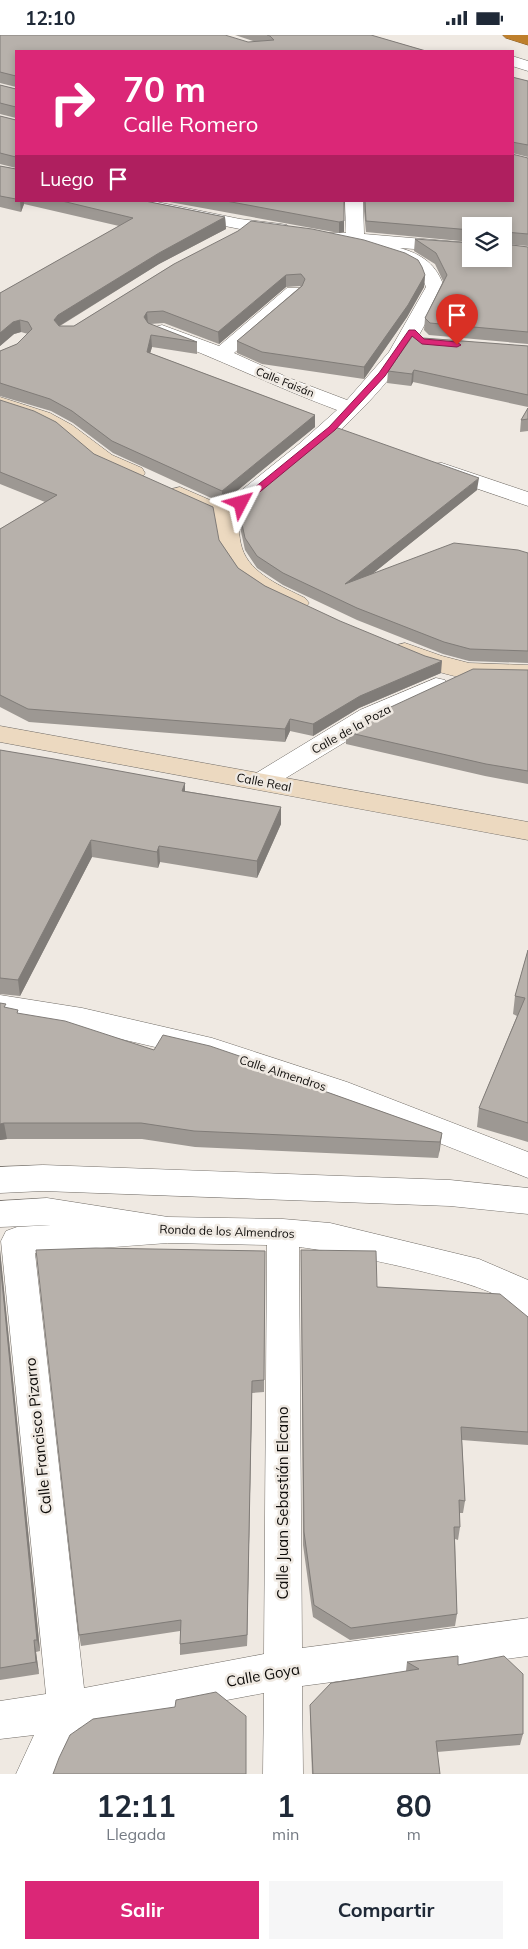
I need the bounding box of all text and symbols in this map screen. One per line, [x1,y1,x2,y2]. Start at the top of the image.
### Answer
text: 12:10 [25,6,75,30]
text: 70 m [123,67,206,111]
icon: right [40,70,105,135]
text: Calle Romero [123,110,258,138]
icon: arrive [104,165,132,193]
text: Luego [40,167,94,191]
map controls [462,217,512,267]
button: layers [462,217,512,267]
pin [436,294,478,345]
icon: arrive [443,301,471,329]
street label: Calle Faisán [254,364,316,400]
position arrow [214,476,266,528]
street label: Calle de la Poza [309,701,393,757]
street label: Calle Real [235,769,293,795]
street label: Calle Almendros [238,1052,328,1094]
street label: Ronda de los Almendros [159,1221,295,1241]
street label: Calle Francisco Pizarro [20,1357,56,1515]
street label: Calle Juan Sebastián Elcano [273,1406,292,1600]
street label: Calle Goya [225,1659,301,1691]
text: 12:11 [96,1787,176,1825]
text: 1 [277,1787,295,1825]
text: 80 [396,1787,432,1825]
text: Llegada [106,1824,166,1844]
text: min [272,1824,299,1844]
text: m [407,1824,421,1844]
button: Salir [25,1881,259,1939]
button: Compartir [269,1881,503,1939]

